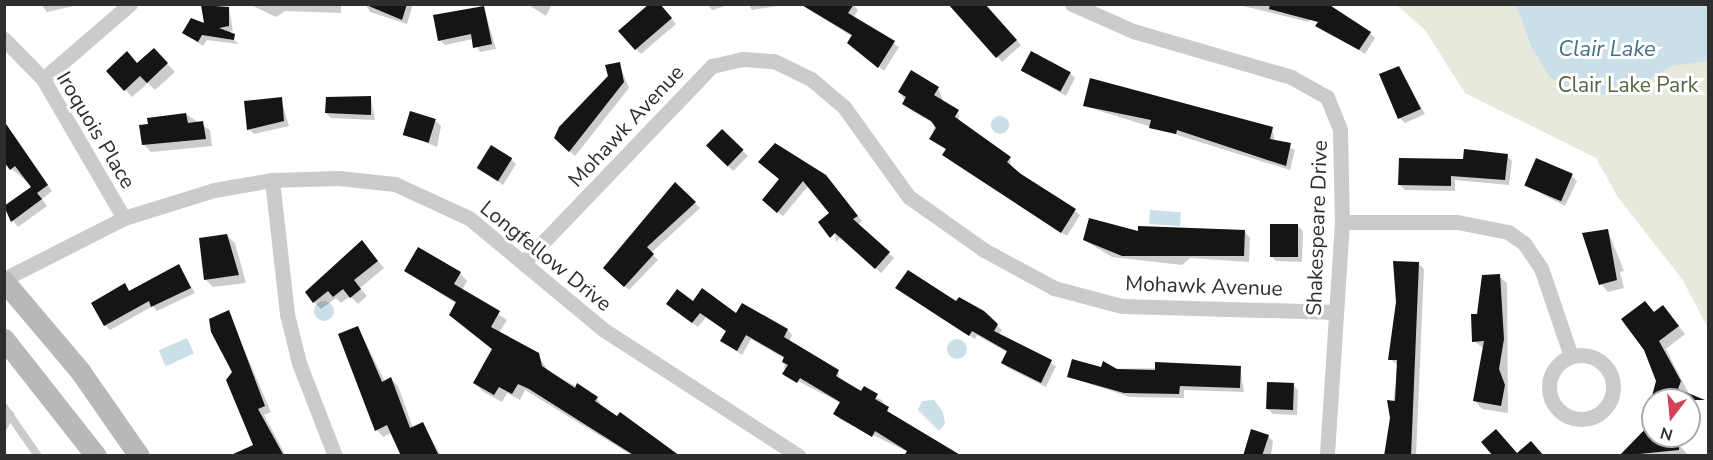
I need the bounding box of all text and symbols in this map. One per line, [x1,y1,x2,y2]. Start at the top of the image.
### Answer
water label: Clair Lake [1558,37,1656,63]
street label: Mohawk Avenue [563,60,689,192]
street label: Iroquois Place [51,67,141,193]
park label: Clair Lake Park [1558,72,1698,98]
street label: Shakespeare Drive [1301,140,1333,316]
street label: Longfellow Drive [475,195,617,317]
street label: Mohawk Avenue [1125,271,1283,301]
north arrow [1641,388,1701,448]
text: N [1658,421,1675,446]

